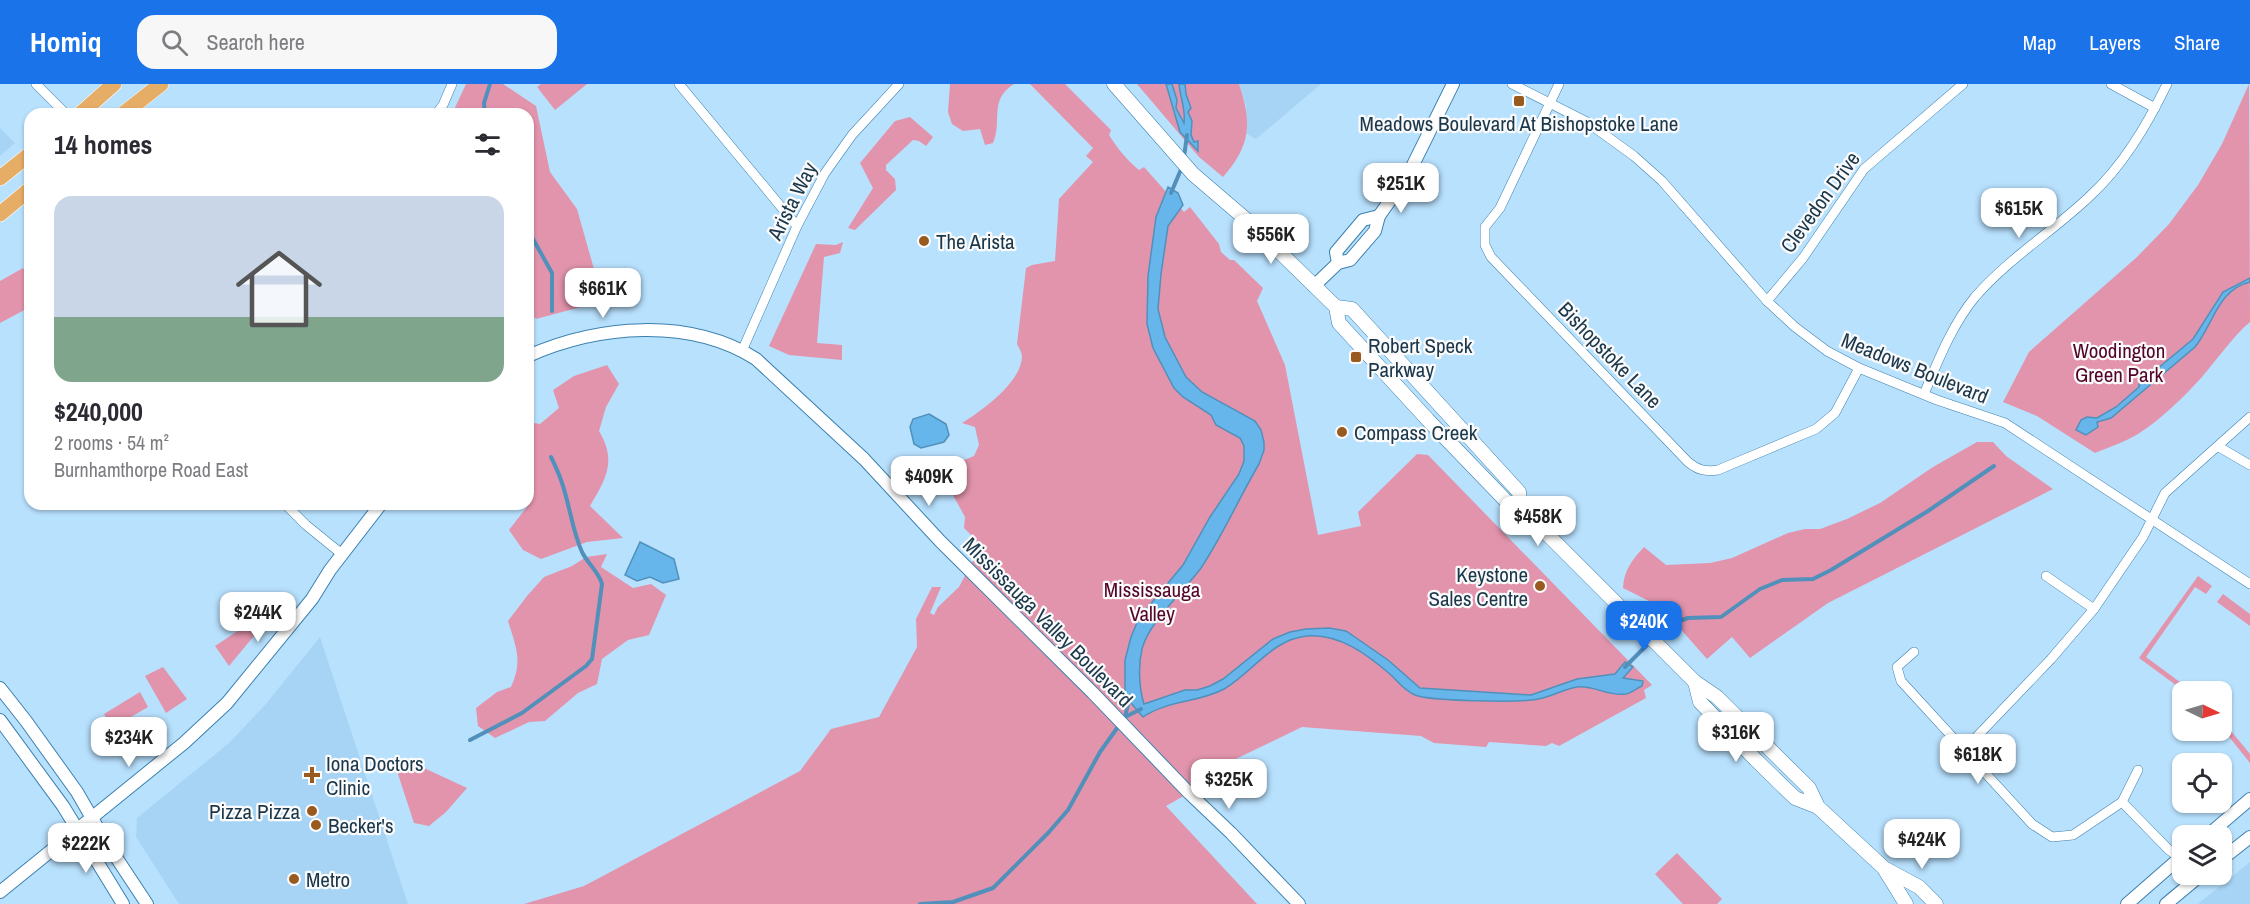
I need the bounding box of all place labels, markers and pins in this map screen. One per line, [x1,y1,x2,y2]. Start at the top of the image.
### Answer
marker: Meadows Boulevard At Bishopstoke Lane [1512,94,1526,108]
place label: Meadows Boulevard At Bishopstoke Lane [1360,109,1678,138]
pin: $251K [1359,163,1443,214]
pin: $615K [1977,188,2061,239]
pin: $556K [1229,214,1313,265]
place label: The Arista [936,227,1015,256]
marker: The Arista [917,234,931,248]
pin: $661K [561,268,645,319]
place label: Robert Speck Parkway [1368,331,1473,384]
marker: Robert Speck Parkway [1349,350,1363,364]
place label: Compass Creek [1354,418,1478,447]
marker: Compass Creek [1335,425,1349,439]
pin: $409K [887,456,971,507]
pin: $458K [1496,496,1580,547]
place label: Keystone Sales Centre [1428,560,1528,613]
marker: Keystone Sales Centre [1533,579,1547,593]
pin: $244K [216,592,300,643]
pin: $240K [1602,601,1686,652]
pin: $316K [1694,712,1778,763]
pin: $234K [87,717,171,768]
pin: $618K [1936,734,2020,785]
place label: Iona Doctors Clinic [326,749,424,802]
pin: $325K [1187,759,1271,810]
marker: Iona Doctors Clinic [303,766,321,784]
place label: Pizza Pizza [209,797,300,826]
marker: Pizza Pizza [305,804,319,818]
place label: Becker's [328,811,394,840]
marker: Becker's [309,818,323,832]
pin: $424K [1880,819,1964,870]
pin: $222K [44,823,128,874]
place label: Metro [306,865,350,894]
marker: Metro [287,872,301,886]

